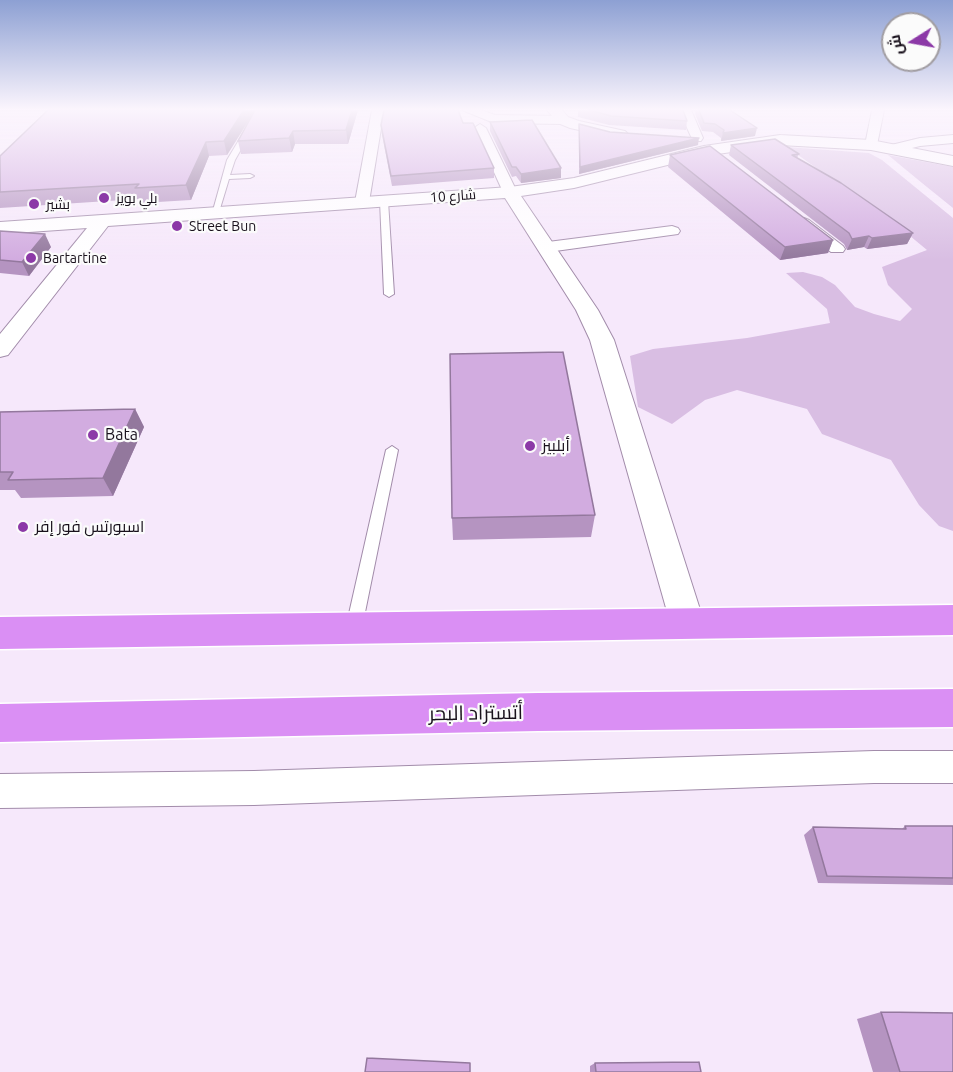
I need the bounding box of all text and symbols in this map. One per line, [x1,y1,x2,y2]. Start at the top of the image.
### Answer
north arrow [881,12,941,72]
text: ش [885,33,906,57]
street label: شارع 10 [429,186,477,206]
place label: بلي بويز [116,190,157,206]
marker: بلي بويز [97,191,111,205]
place label: بشير [46,196,70,212]
marker: بشير [27,197,41,211]
place label: Street Bun [189,218,256,234]
marker: Street Bun [170,219,184,233]
place label: Bartartine [43,250,107,266]
marker: Bartartine [24,251,38,265]
place label: Bata [105,425,138,445]
marker: Bata [86,428,100,442]
place label: أبلبيز [542,436,570,456]
marker: أبلبيز [523,439,537,453]
place label: اسبورتس فور إفر [35,517,144,537]
marker: اسبورتس فور إفر [16,520,30,534]
street label: أتستراد البحر [429,700,523,726]

